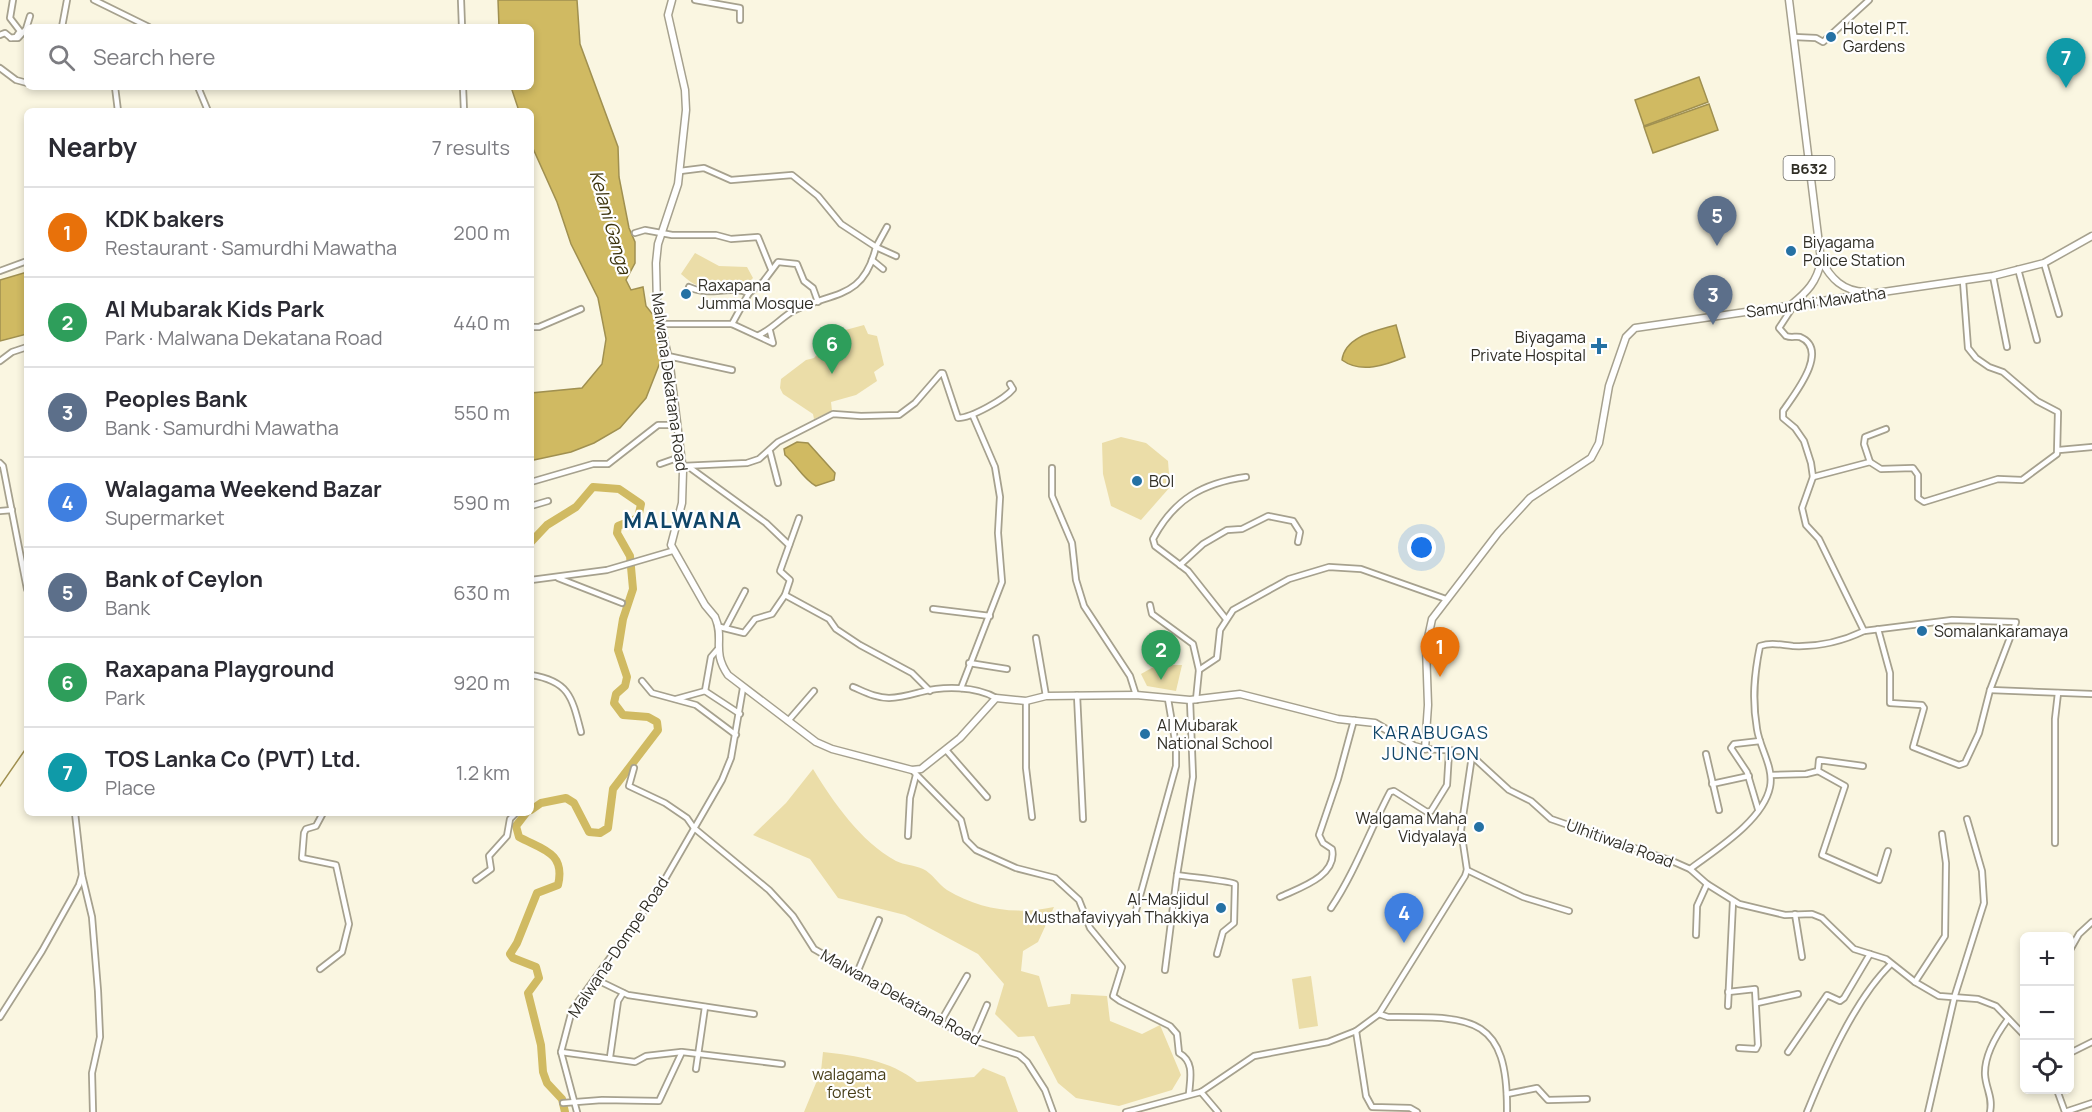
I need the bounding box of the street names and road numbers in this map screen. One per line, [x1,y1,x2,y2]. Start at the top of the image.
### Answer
road number: B632 [1784,156,1834,180]
street label: Samurdhi Mawatha [1745,281,1887,323]
street label: Malwana Dekatana Road [647,291,693,473]
street label: Ulhitiwala Road [1563,813,1677,873]
street label: Malwana-Dompe Road [563,872,673,1022]
street label: Malwana Dekatana Road [817,944,985,1050]

